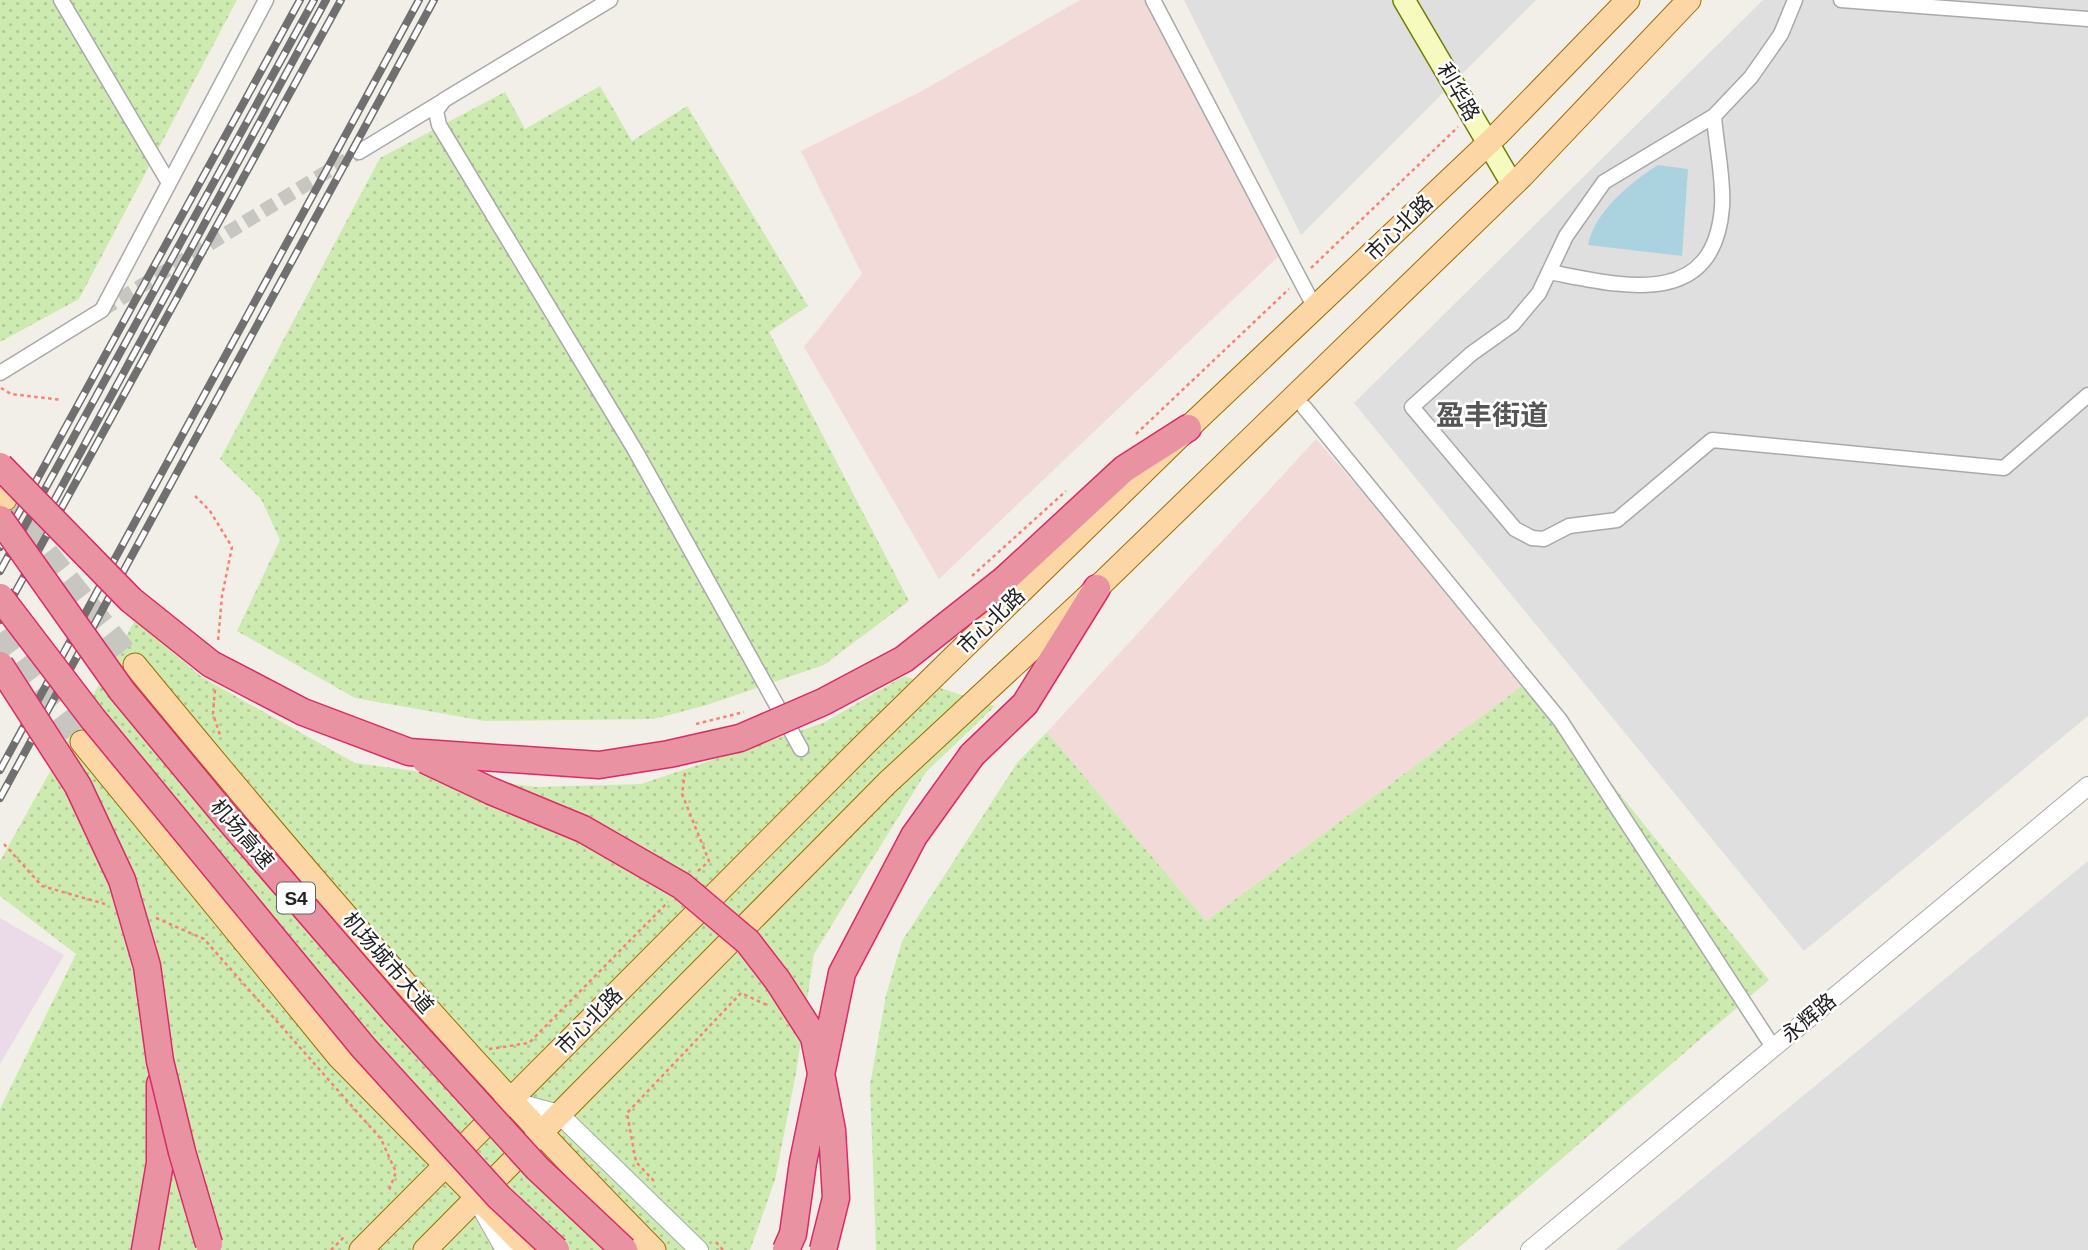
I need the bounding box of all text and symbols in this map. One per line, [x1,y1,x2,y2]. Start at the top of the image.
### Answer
street label: 利华路 [1433,59,1484,125]
street label: 市心北路 [1360,190,1437,265]
district label: 盈丰街道 [1436,400,1548,431]
street label: 市心北路 [952,583,1029,658]
street label: 机场高速 [206,794,279,873]
road number: S4 [277,882,315,914]
street label: 机场城市大道 [338,908,438,1018]
street label: 市心北路 [551,983,626,1058]
street label: 永辉路 [1777,989,1840,1047]

